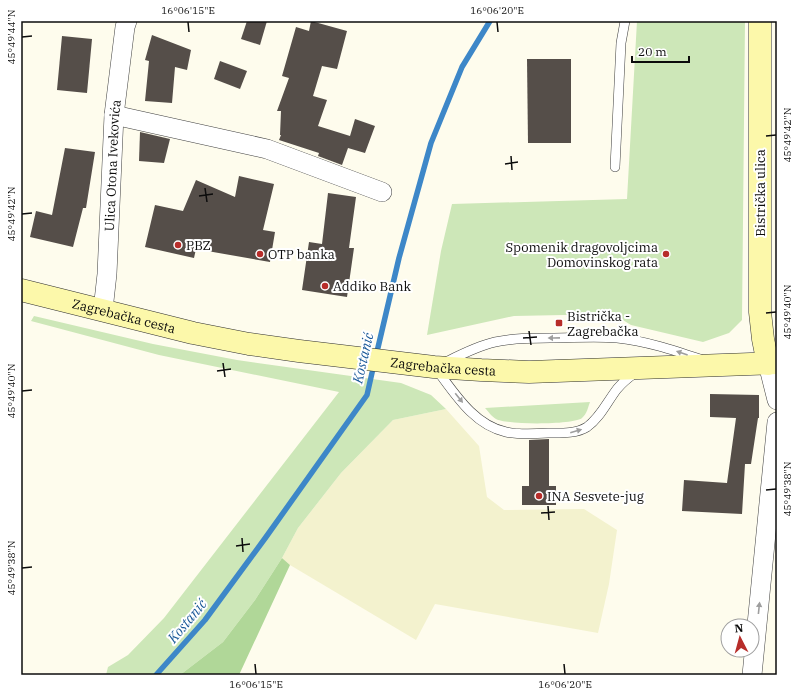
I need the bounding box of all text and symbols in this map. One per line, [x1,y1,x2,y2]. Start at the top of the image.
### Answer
text: 16°06'15"E [161,4,215,17]
text: 16°06'20"E [470,4,524,17]
text: 45°49'44"N [5,9,18,65]
scale bar [632,38,689,64]
text: 20 m [638,44,667,59]
street label: Ulica Otona Ivekovića [100,99,124,232]
text: 45°49'42"N [781,107,794,163]
street label: Bistrička ulica [752,149,769,237]
text: 45°49'42"N [5,186,18,242]
place label: PBZ [186,237,211,254]
place label: Spomenik dragovoljcima Domovinskog rata [505,239,658,271]
marker: PBZ [173,240,183,250]
place label: OTP banka [268,246,335,263]
marker: OTP banka [255,249,265,259]
marker: Spomenik dragovoljcima Domovinskog rata [661,249,671,259]
place label: Addiko Bank [333,278,412,295]
marker: Addiko Bank [320,281,330,291]
text: 45°49'40"N [781,284,794,340]
street label: Zagrebačka cesta [70,295,177,337]
place label: Bistrička - Zagrebačka [567,308,639,340]
marker: Bistrička - Zagrebačka [554,318,564,328]
water label: Kostanić [348,330,378,386]
one-way arrow [547,335,560,341]
one-way arrow [675,350,687,356]
street label: Zagrebačka cesta [389,353,497,379]
text: 45°49'40"N [5,363,18,419]
one-way arrow [454,392,463,403]
one-way arrow [570,428,582,434]
text: 45°49'38"N [781,461,794,517]
place label: INA Sesvete-jug [547,488,644,505]
marker: INA Sesvete-jug [534,491,544,501]
text: 45°49'38"N [5,540,18,596]
water label: Kostanić [163,595,211,647]
one-way arrow [756,602,763,614]
north arrow [720,618,760,658]
text: N [734,621,744,635]
text: 16°06'15"E [229,678,283,691]
text: 16°06'20"E [538,678,592,691]

